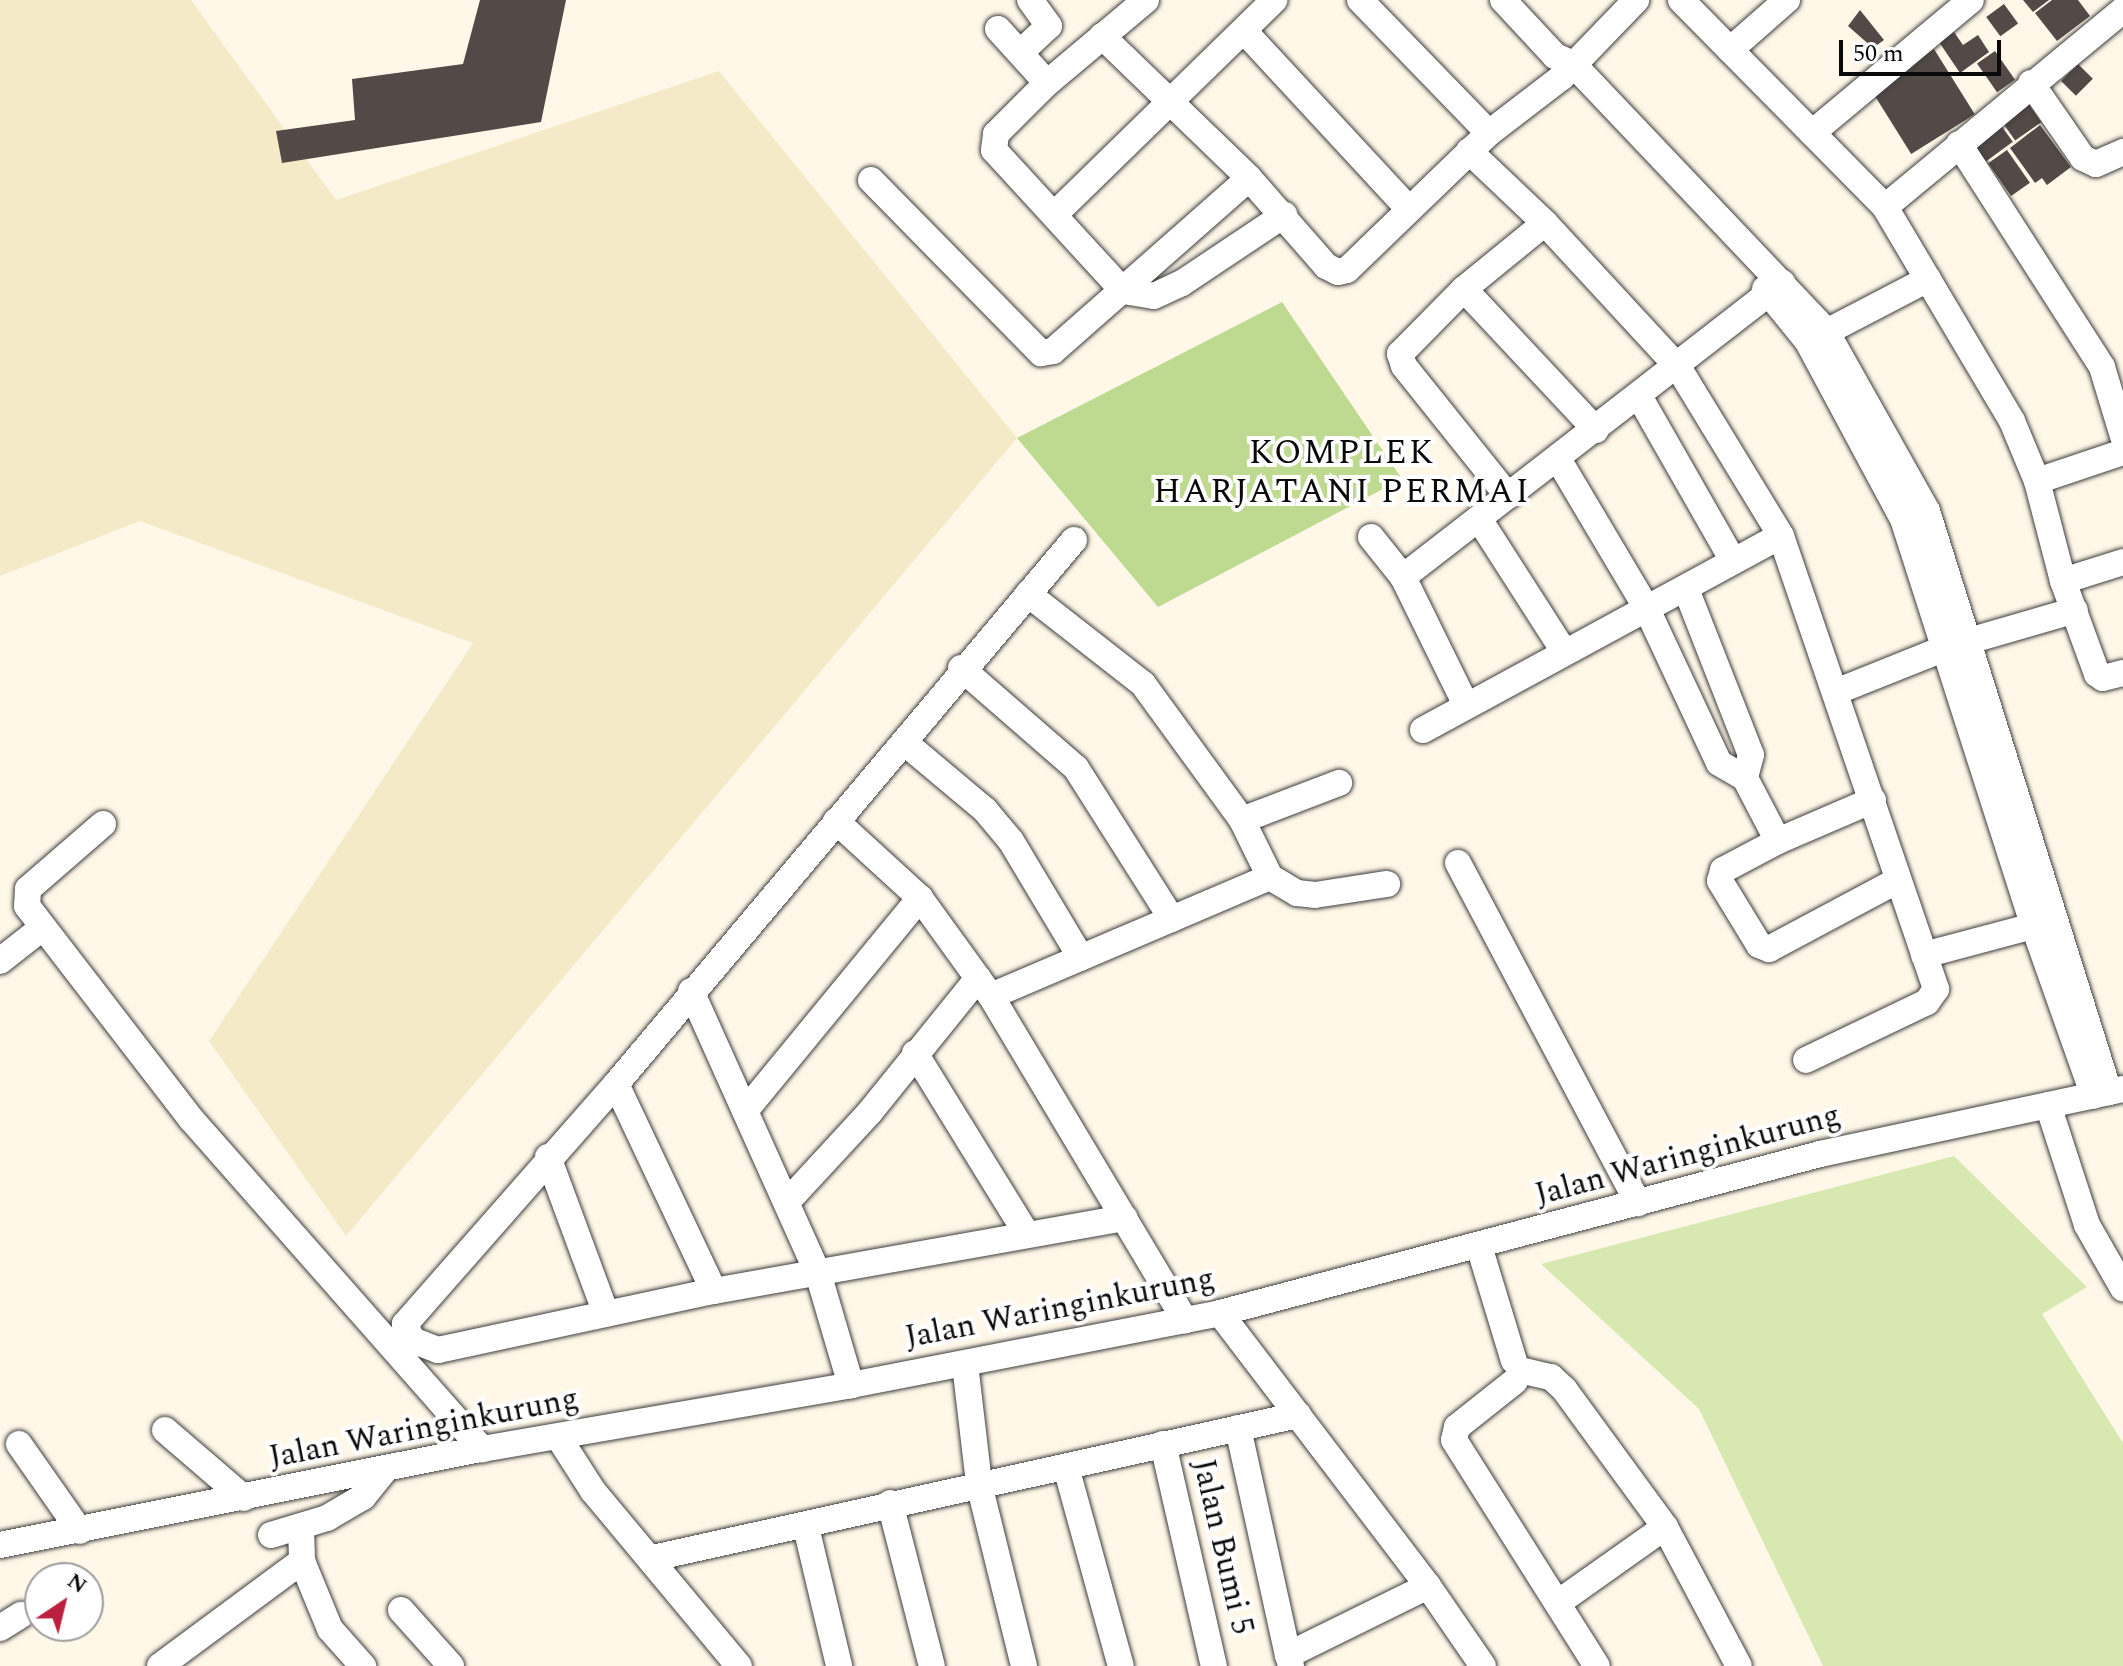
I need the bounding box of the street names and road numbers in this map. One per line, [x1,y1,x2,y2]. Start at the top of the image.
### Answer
street label: Jalan Waringinkurung [1531,1097,1845,1215]
street label: Jalan Waringinkurung [902,1260,1218,1358]
street label: Jalan Waringinkurung [266,1380,582,1478]
street label: Jalan Bumi 5 [1183,1455,1261,1639]

